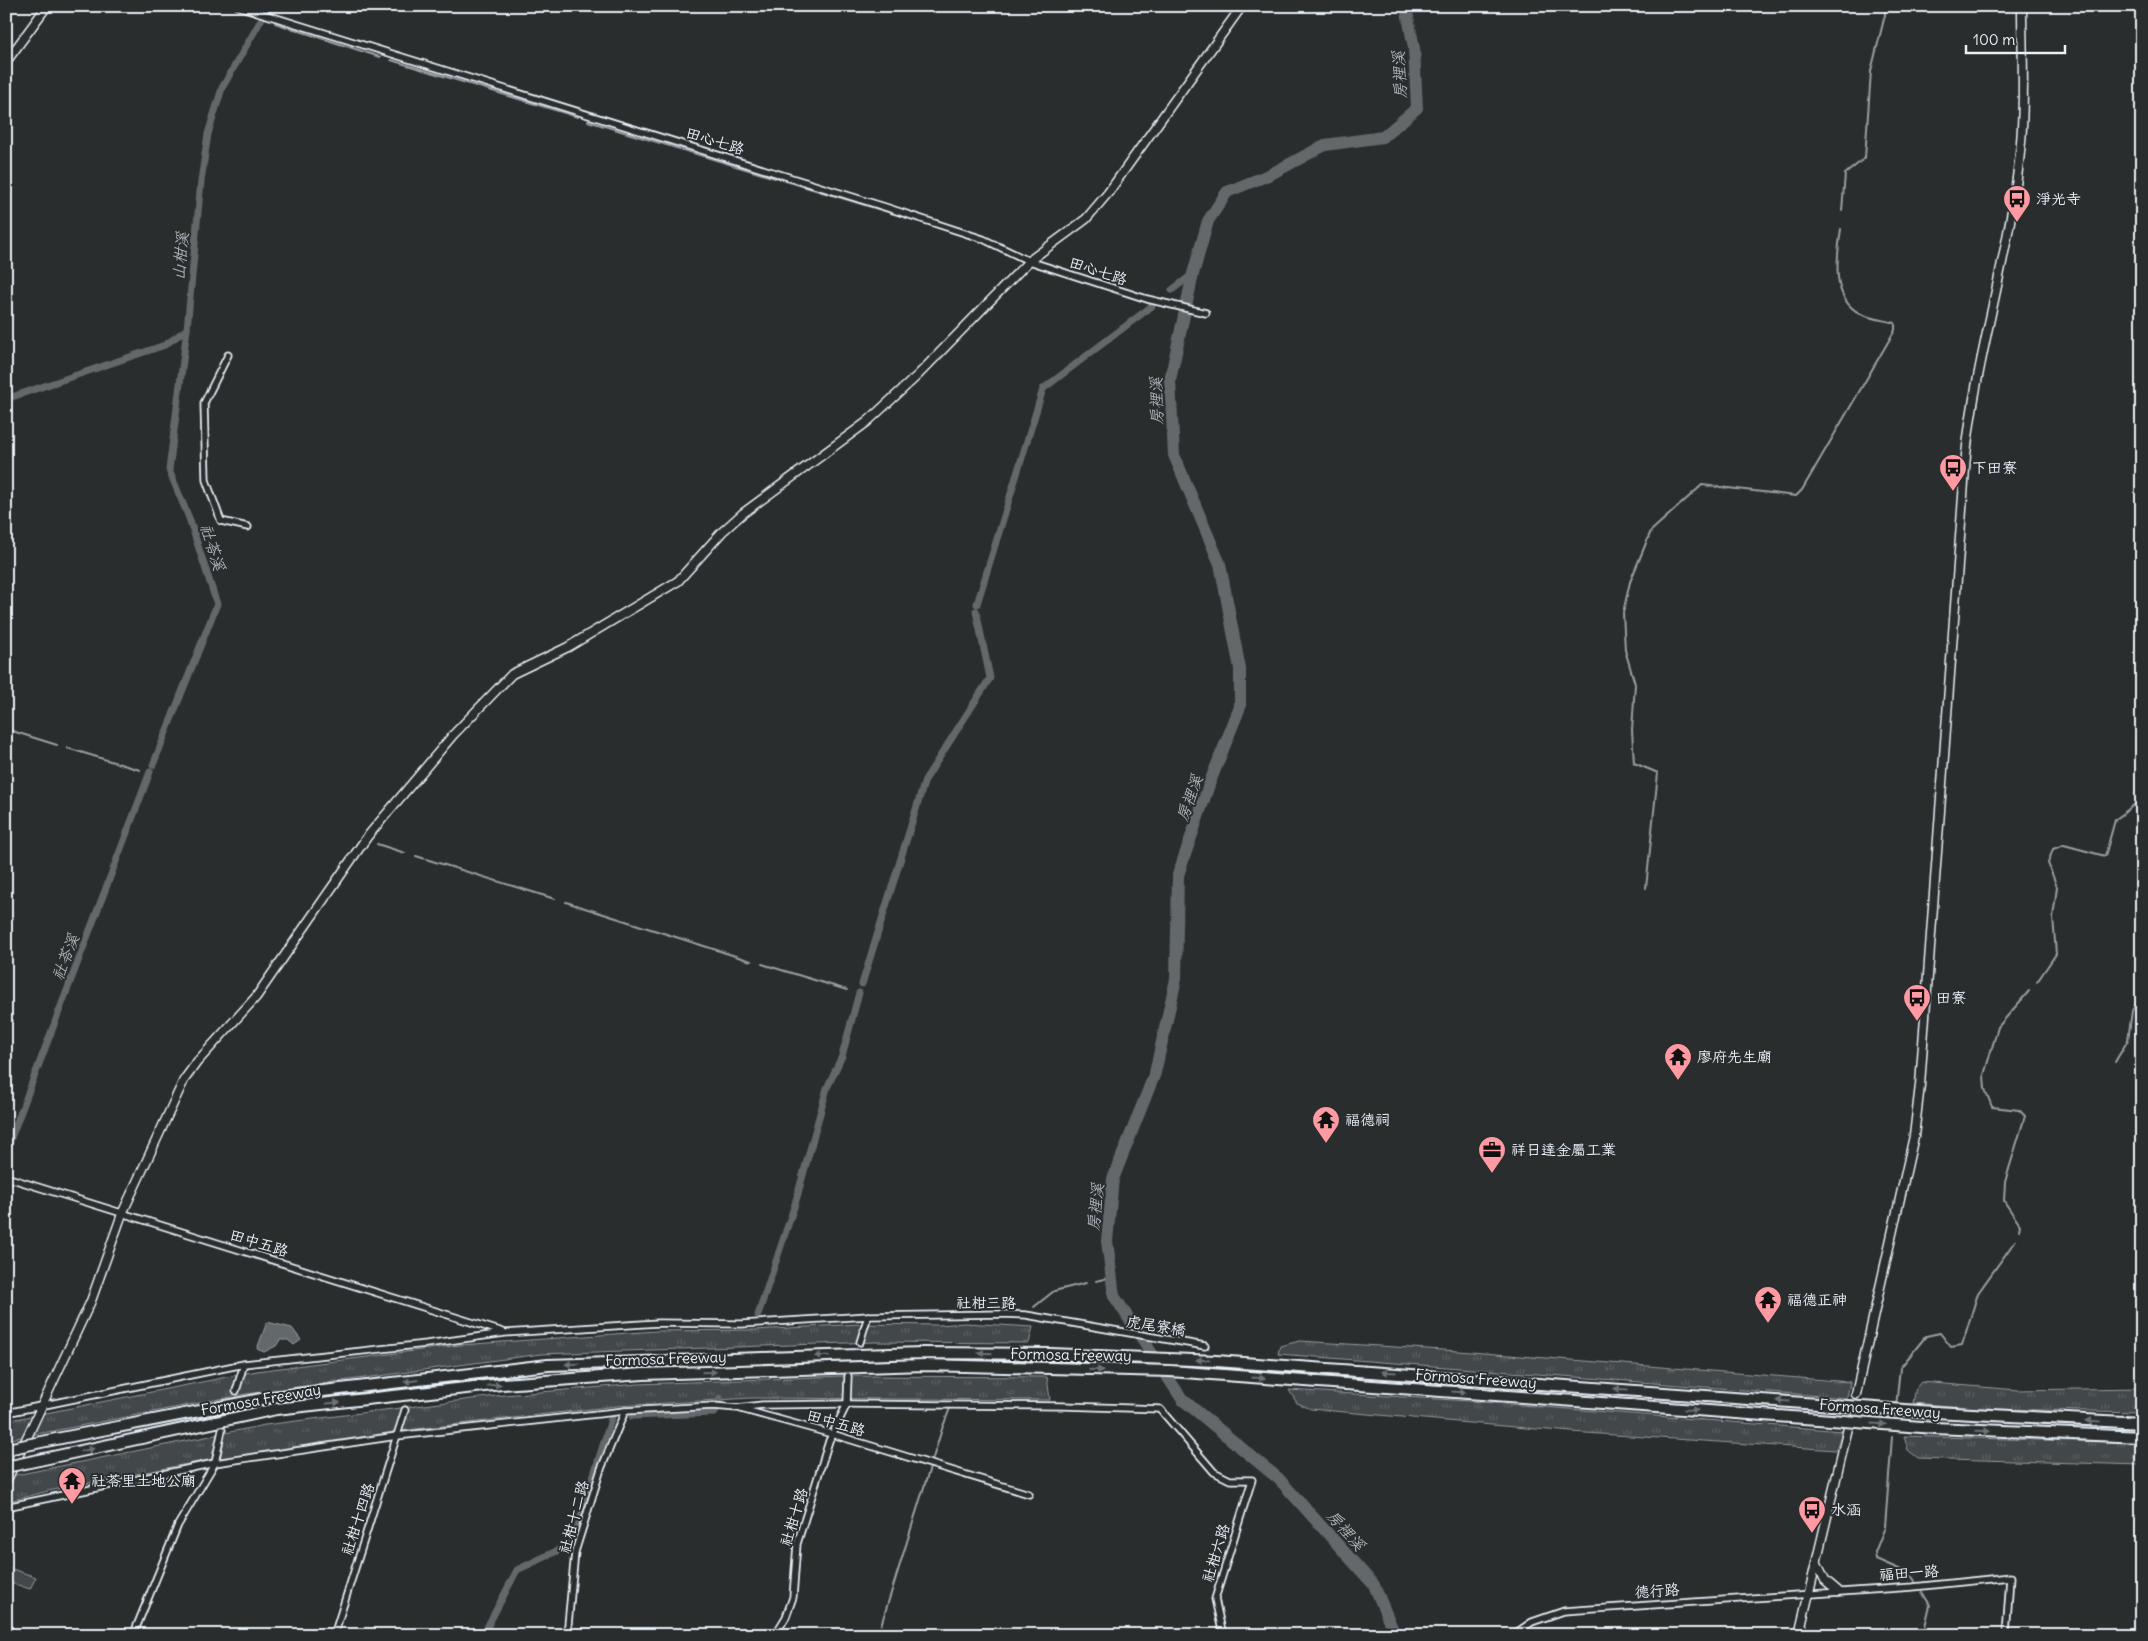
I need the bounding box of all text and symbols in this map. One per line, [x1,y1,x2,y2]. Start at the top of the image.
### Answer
scale bar [1966,22,2064,54]
text: 100 m [1973,30,2015,49]
water label: 房裡溪 [1388,50,1410,99]
street label: 田心七路 [684,123,747,158]
bus stop icon: 淨光寺 [2002,184,2032,223]
place label: 淨光寺 [2036,189,2081,208]
water label: 山柑溪 [168,230,192,281]
street label: 田心七路 [1067,252,1130,289]
water label: 房裡溪 [1146,376,1166,425]
bus stop icon: 下田寮 [1938,453,1968,492]
place label: 下田寮 [1972,458,2017,477]
water label: 社苓溪 [196,521,230,574]
water label: 房裡溪 [1171,771,1207,824]
water label: 社苓溪 [47,930,83,983]
bus stop icon: 田寮 [1902,983,1932,1022]
place label: 田寮 [1936,988,1966,1007]
temple icon: 廖府先生廟 [1663,1042,1693,1081]
place label: 廖府先生廟 [1697,1047,1772,1066]
temple icon: 福德祠 [1311,1105,1341,1144]
place label: 福德祠 [1345,1110,1390,1129]
office icon: 祥日達金屬工業 [1477,1135,1507,1174]
place label: 祥日達金屬工業 [1511,1140,1616,1159]
water label: 房裡溪 [1083,1181,1108,1232]
street label: 田中五路 [228,1225,291,1260]
temple icon: 福德正神 [1753,1285,1783,1324]
place label: 福德正神 [1787,1290,1847,1309]
street label: 社柑三路 [956,1293,1016,1312]
street label: 虎尾寮橋 [1125,1311,1187,1340]
street label: Formosa Freeway [1010,1344,1132,1365]
street label: Formosa Freeway [605,1347,727,1370]
one-way arrow [976,1349,992,1357]
one-way arrow [814,1352,830,1360]
one-way arrow [1195,1356,1211,1364]
one-way arrow [564,1361,580,1369]
street label: Formosa Freeway [1415,1365,1537,1392]
one-way arrow [1088,1366,1104,1374]
one-way arrow [701,1368,717,1376]
one-way arrow [1381,1368,1397,1376]
one-way arrow [1251,1374,1267,1382]
one-way arrow [402,1377,418,1385]
street label: Formosa Freeway [199,1380,322,1419]
one-way arrow [486,1381,502,1389]
one-way arrow [1613,1385,1629,1393]
one-way arrow [1451,1389,1467,1397]
street label: Formosa Freeway [1819,1395,1941,1422]
one-way arrow [1775,1397,1791,1405]
one-way arrow [325,1399,341,1407]
street label: 田中五路 [805,1405,868,1440]
one-way arrow [1683,1406,1699,1414]
one-way arrow [2085,1417,2101,1425]
one-way arrow [1871,1420,1887,1428]
one-way arrow [1975,1428,1991,1436]
one-way arrow [80,1445,96,1453]
temple icon: 社苓里土地公廟 [57,1466,87,1505]
place label: 社苓里土地公廟 [91,1471,196,1490]
street label: 社柑十二路 [555,1478,592,1556]
street label: 社柑十四路 [337,1480,378,1557]
street label: 社柑十路 [776,1485,811,1548]
bus stop icon: 水涵 [1797,1495,1827,1534]
place label: 水涵 [1831,1500,1861,1519]
water label: 房裡溪 [1323,1505,1370,1555]
street label: 社柑六路 [1198,1521,1233,1584]
street label: 福田一路 [1878,1561,1940,1584]
street label: 德行路 [1634,1579,1680,1602]

